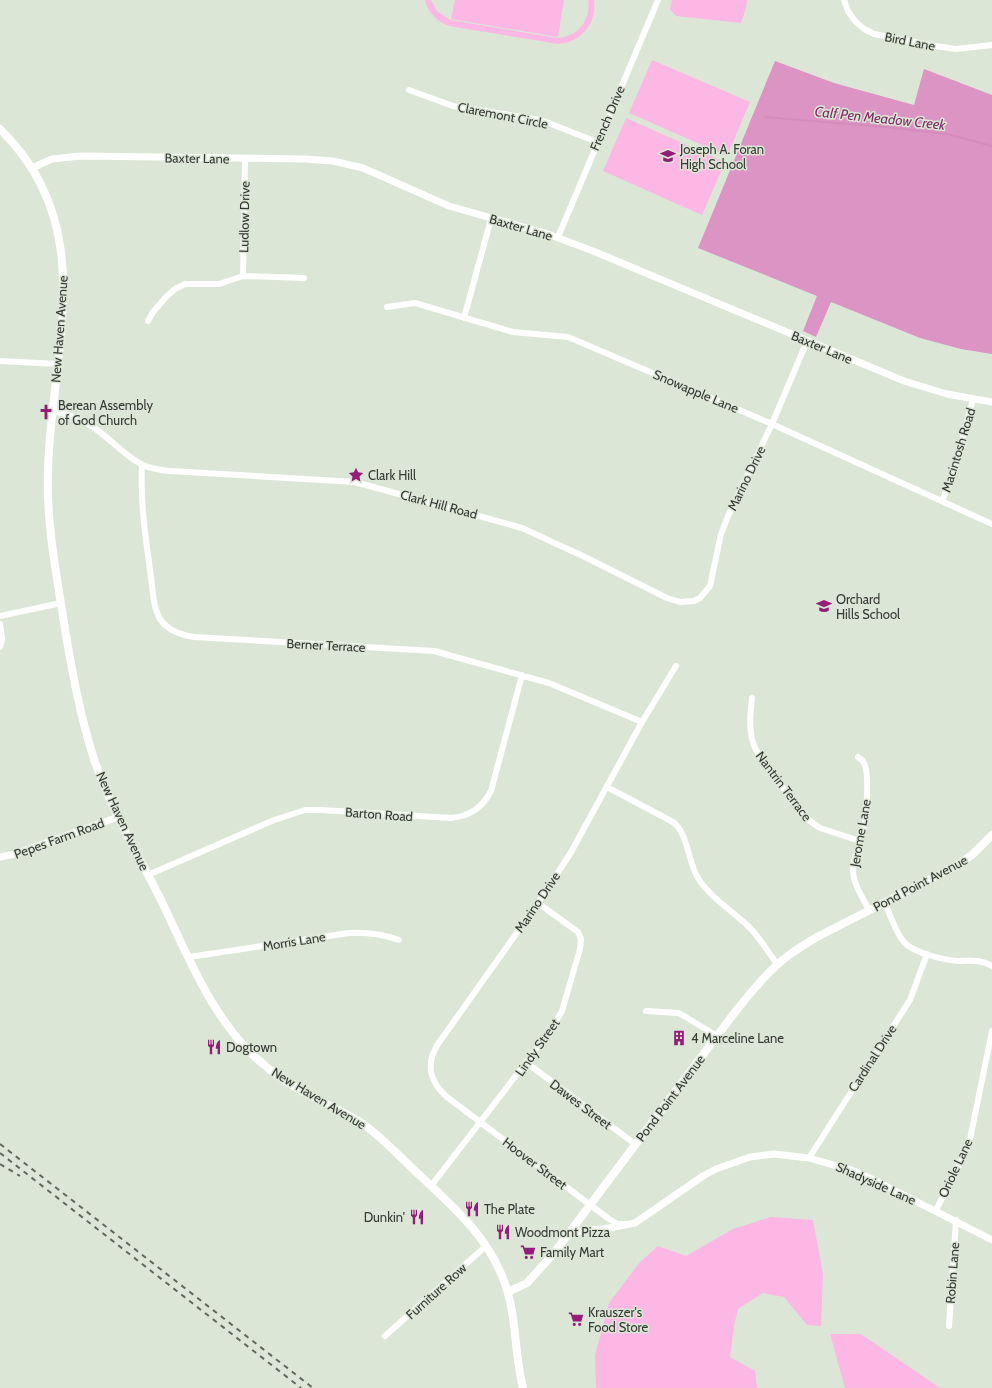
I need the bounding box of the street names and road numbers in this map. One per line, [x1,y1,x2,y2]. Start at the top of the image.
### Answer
street label: Bird Lane [883,28,937,54]
street label: French Drive [586,83,628,153]
street label: Claremont Circle [457,98,550,132]
street label: Baxter Lane [164,149,230,167]
street label: Ludlow Drive [235,180,253,253]
street label: Baxter Lane [488,210,555,244]
street label: New Haven Avenue [47,275,71,383]
street label: Baxter Lane [789,327,855,367]
street label: Snowapple Lane [651,366,741,416]
street label: Macintosh Road [938,406,978,494]
street label: Marino Drive [723,443,769,513]
street label: Clark Hill Road [399,486,479,522]
street label: Berner Terrace [286,635,366,655]
street label: Nantrin Terrace [753,748,816,824]
street label: New Haven Avenue [93,769,153,873]
street label: Jerome Lane [846,798,874,869]
street label: Barton Road [345,804,413,824]
street label: Pepes Farm Road [12,814,106,862]
street label: Pond Point Avenue [870,851,970,915]
street label: Marino Drive [511,868,563,936]
street label: Morris Lane [261,928,327,954]
street label: Lindy Street [511,1015,563,1079]
street label: Cardinal Drive [844,1021,900,1095]
street label: Pond Point Avenue [632,1051,708,1145]
street label: New Haven Avenue [269,1063,369,1133]
street label: Dawes Street [547,1076,616,1133]
street label: Hoover Street [500,1134,571,1193]
street label: Oriole Lane [934,1136,976,1200]
street label: Shadyside Lane [833,1158,919,1208]
street label: Robin Lane [942,1241,962,1304]
street label: Furniture Row [402,1259,470,1322]

